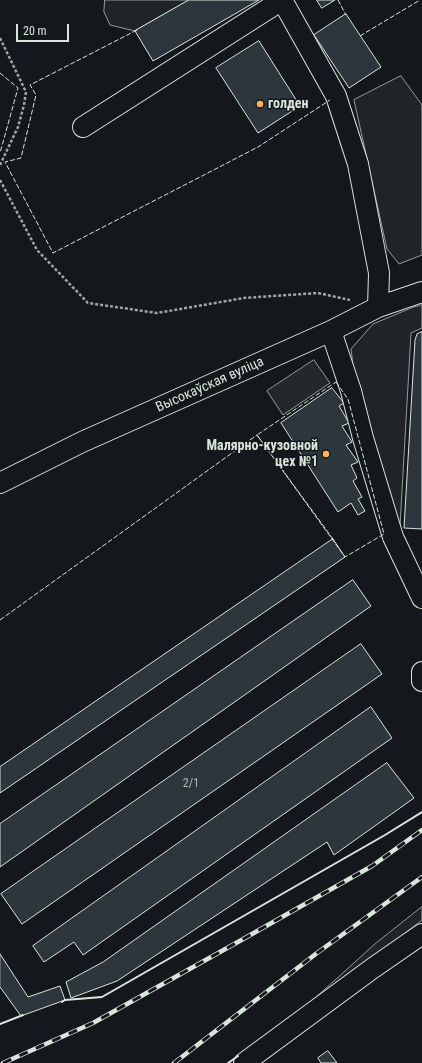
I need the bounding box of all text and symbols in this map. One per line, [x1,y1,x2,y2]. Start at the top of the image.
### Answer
scale bar [18,16,71,42]
text: 20 m [23,24,47,38]
place label: голден [268,96,309,112]
marker: голден [255,99,265,109]
street label: Высокаўская вуліца [153,354,267,416]
place label: Малярно-кузовной цех №1 [206,438,318,470]
marker: Малярно-кузовной цех №1 [321,449,331,459]
house number: 2/1 [183,777,199,791]

